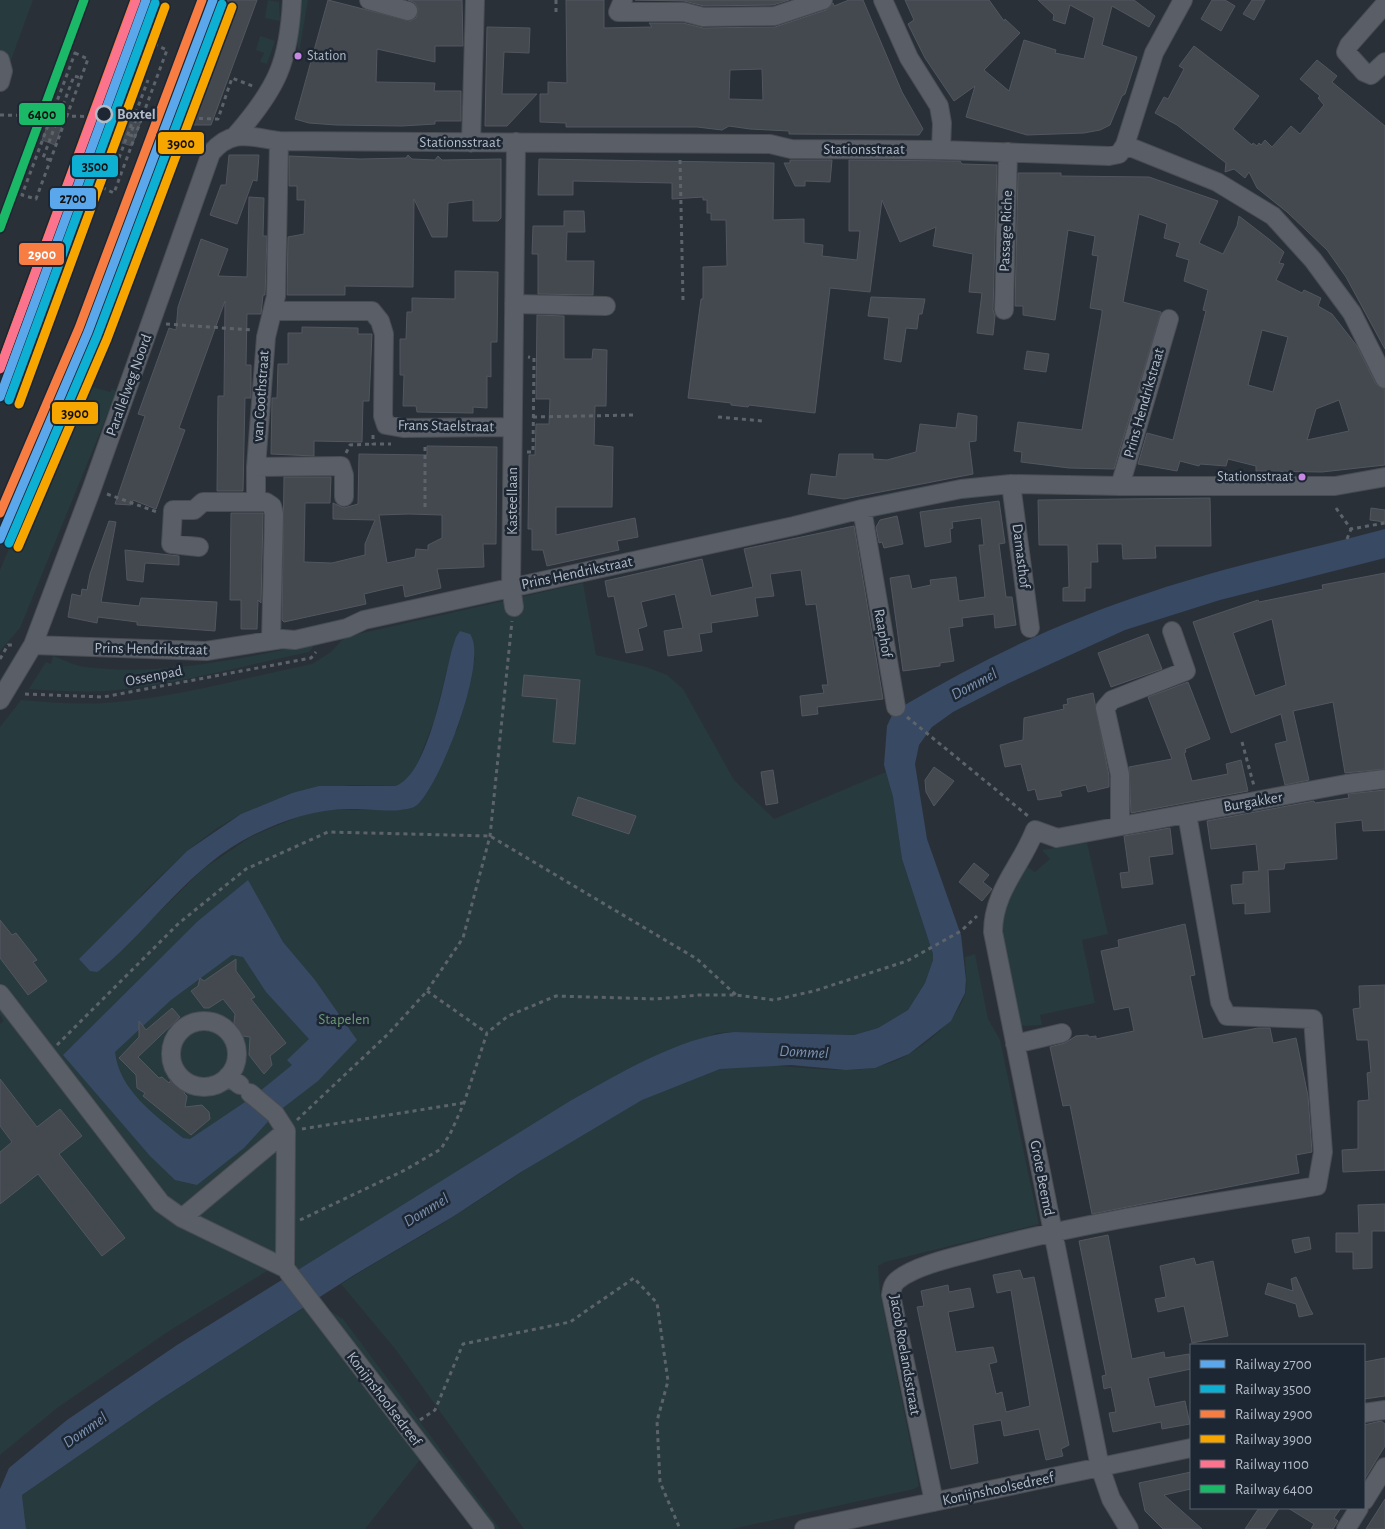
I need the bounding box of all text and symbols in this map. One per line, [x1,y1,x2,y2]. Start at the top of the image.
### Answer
place label: Station [307,49,346,63]
marker: Station [293,51,303,61]
line badge: 6400 [18,102,66,126]
marker: Boxtel [95,105,113,123]
place label: Boxtel [117,107,156,122]
text: 6400 [28,108,56,122]
line badge: 3900 [157,131,205,155]
street label: Stationsstraat [419,135,501,150]
text: 3900 [167,137,195,151]
street label: Stationsstraat [823,142,905,157]
line badge: 3500 [71,154,119,178]
text: 3500 [82,160,108,174]
line badge: 2700 [49,187,97,210]
street label: Passage Riche [997,190,1015,272]
text: 2700 [59,192,87,206]
line badge: 2900 [18,242,65,266]
text: 2900 [28,248,56,262]
street label: Parallelweg Noord [104,332,154,438]
street label: Prins Hendrikstraat [1121,346,1167,459]
street label: van Coothstraat [250,350,272,442]
line badge: 3900 [51,401,99,425]
text: 3900 [61,407,89,421]
street label: Frans Staelstraat [398,418,494,434]
street label: Kasteellaan [505,467,520,535]
place label: Stationsstraat [1217,470,1294,484]
marker: Stationsstraat [1297,472,1307,482]
street label: Damasthof [1010,523,1033,591]
street label: Prins Hendrikstraat [520,554,634,592]
street label: Raaphof [871,608,895,660]
street label: Prins Hendrikstraat [94,641,208,657]
street label: Ossenpad [124,663,184,689]
water label: Dommel [948,665,1000,703]
street label: Burgakker [1222,789,1284,815]
park label: Stapelen [318,1012,370,1027]
water label: Dommel [779,1043,829,1061]
street label: Grote Beemd [1027,1139,1057,1217]
water label: Dommel [401,1190,451,1230]
street label: Jacob Roelandsstraat [887,1294,923,1417]
legend [1190,1344,1365,1509]
street label: Konijnshoolsedreef [344,1349,425,1450]
text: Railway 2700 [1235,1357,1312,1372]
text: Railway 3500 [1235,1382,1311,1397]
text: Railway 2900 [1235,1407,1313,1422]
water label: Dommel [60,1409,110,1451]
text: Railway 3900 [1235,1432,1312,1447]
text: Railway 1100 [1235,1457,1309,1472]
street label: Konijnshoolsedreef [941,1470,1056,1508]
text: Railway 6400 [1235,1482,1313,1497]

